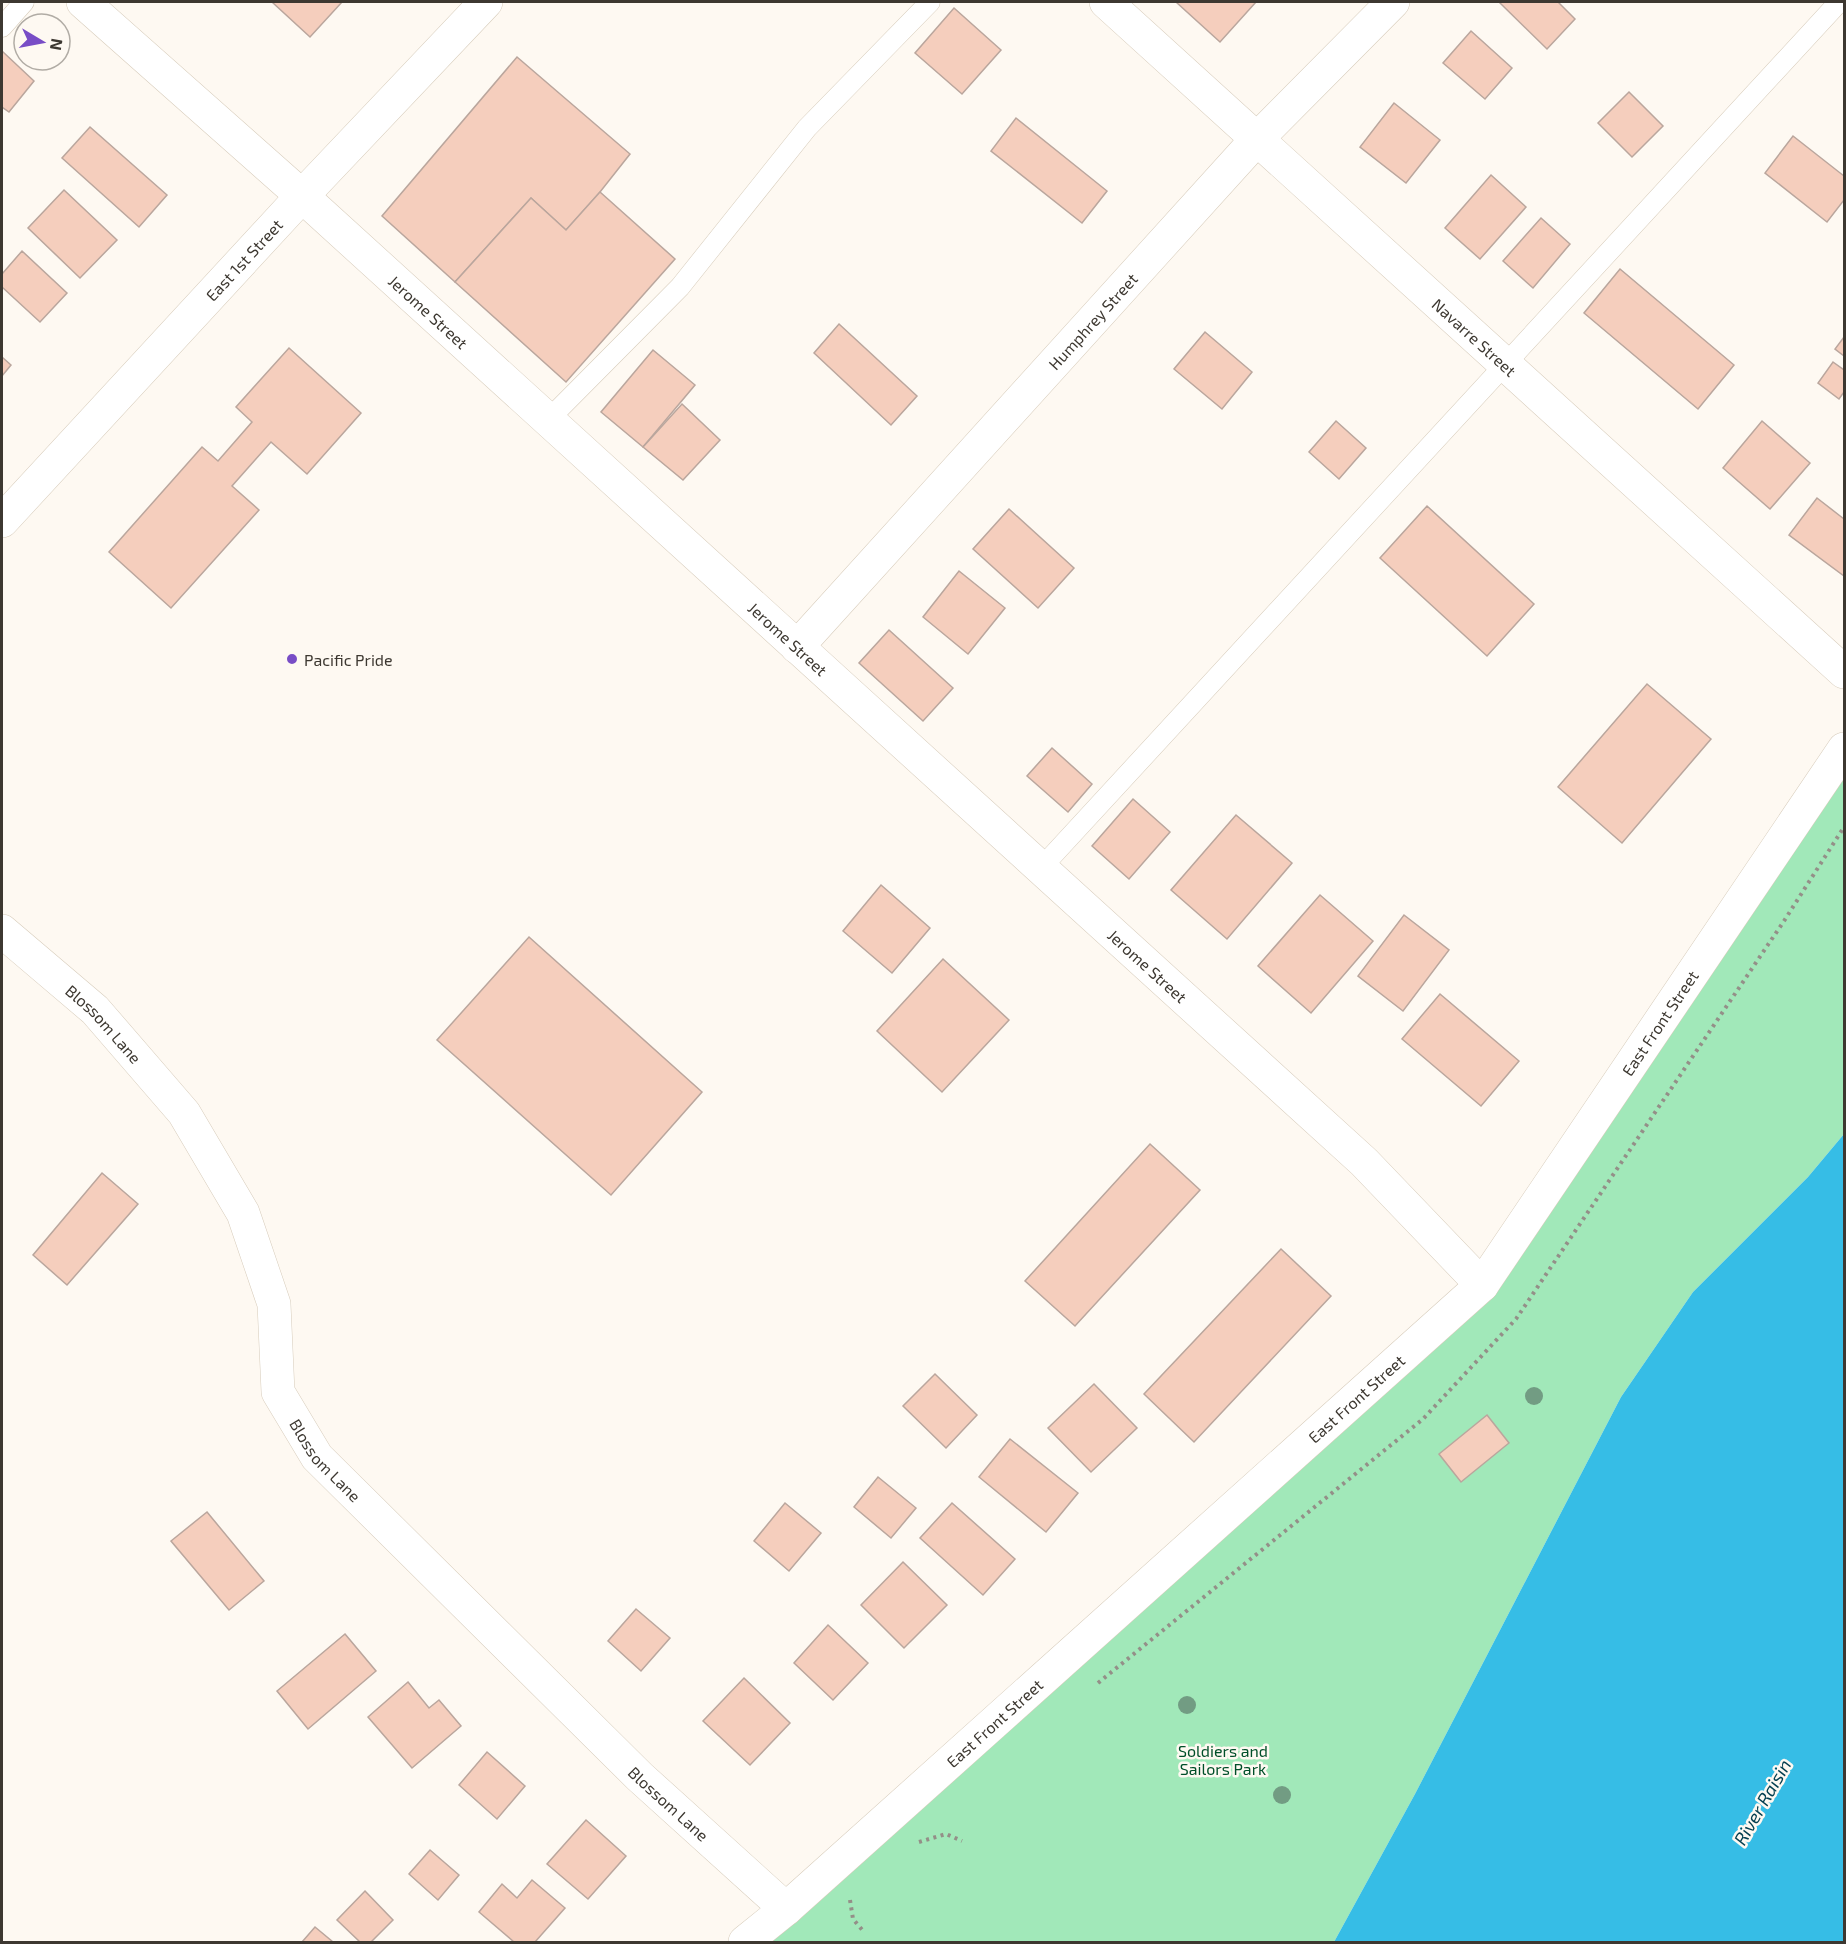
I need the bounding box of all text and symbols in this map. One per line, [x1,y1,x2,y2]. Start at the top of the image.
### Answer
north arrow [12,12,72,72]
text: N [47,37,68,52]
street label: East 1st Street [201,215,286,304]
street label: Humphrey Street [1044,269,1141,373]
street label: Jerome Street [385,271,472,352]
street label: Navarre Street [1429,294,1521,380]
street label: Jerome Street [745,598,832,679]
place label: Pacific Pride [304,650,393,669]
marker: Pacific Pride [285,652,299,666]
street label: Jerome Street [1104,925,1191,1006]
street label: East Front Street [1617,966,1701,1079]
street label: Blossom Lane [62,980,146,1067]
street label: East Front Street [1304,1350,1408,1446]
street label: Blossom Lane [287,1415,365,1505]
street label: East Front Street [942,1674,1046,1771]
park label: Soldiers and Sailors Park [1178,1741,1268,1778]
water label: River Raisin [1729,1755,1795,1849]
street label: Blossom Lane [625,1762,713,1844]

